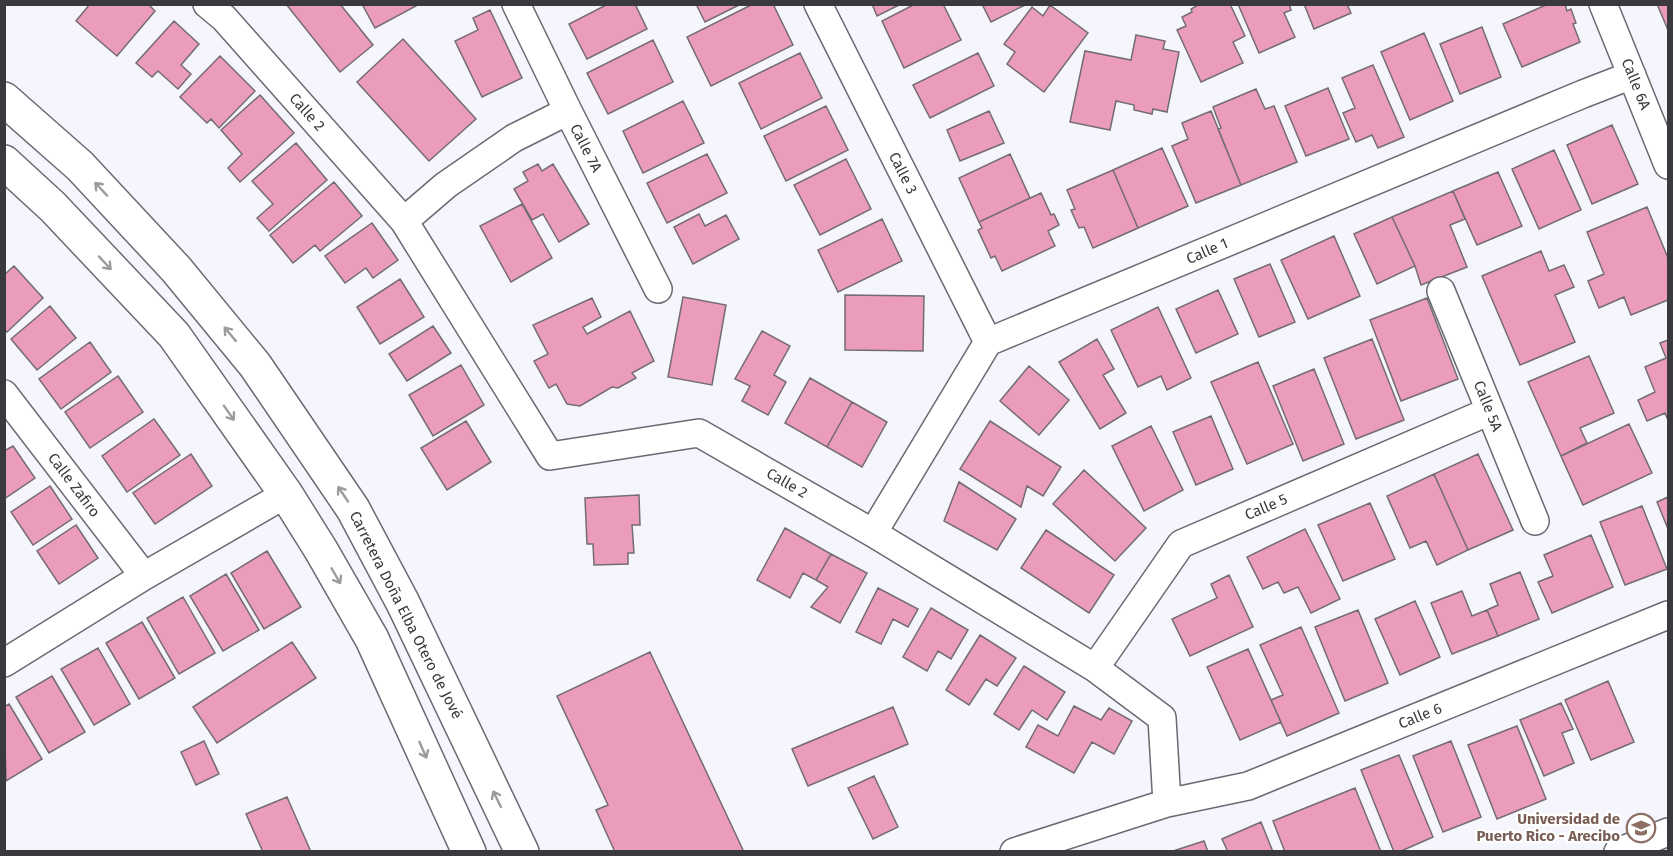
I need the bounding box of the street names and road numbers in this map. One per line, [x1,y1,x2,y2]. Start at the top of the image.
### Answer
street label: Calle 6A [1618,56,1655,113]
street label: Calle 2 [285,89,329,135]
street label: Calle 7A [566,121,606,176]
street label: Calle 3 [885,149,921,197]
street label: Calle 1 [1183,234,1231,268]
street label: Calle 5A [1470,378,1506,434]
street label: Calle Zafiro [44,449,104,521]
street label: Calle 2 [763,464,811,502]
street label: Calle 5 [1242,490,1290,524]
street label: Carretera Doña Elba Otero de Jové [346,508,466,722]
street label: Calle 6 [1396,699,1444,733]

